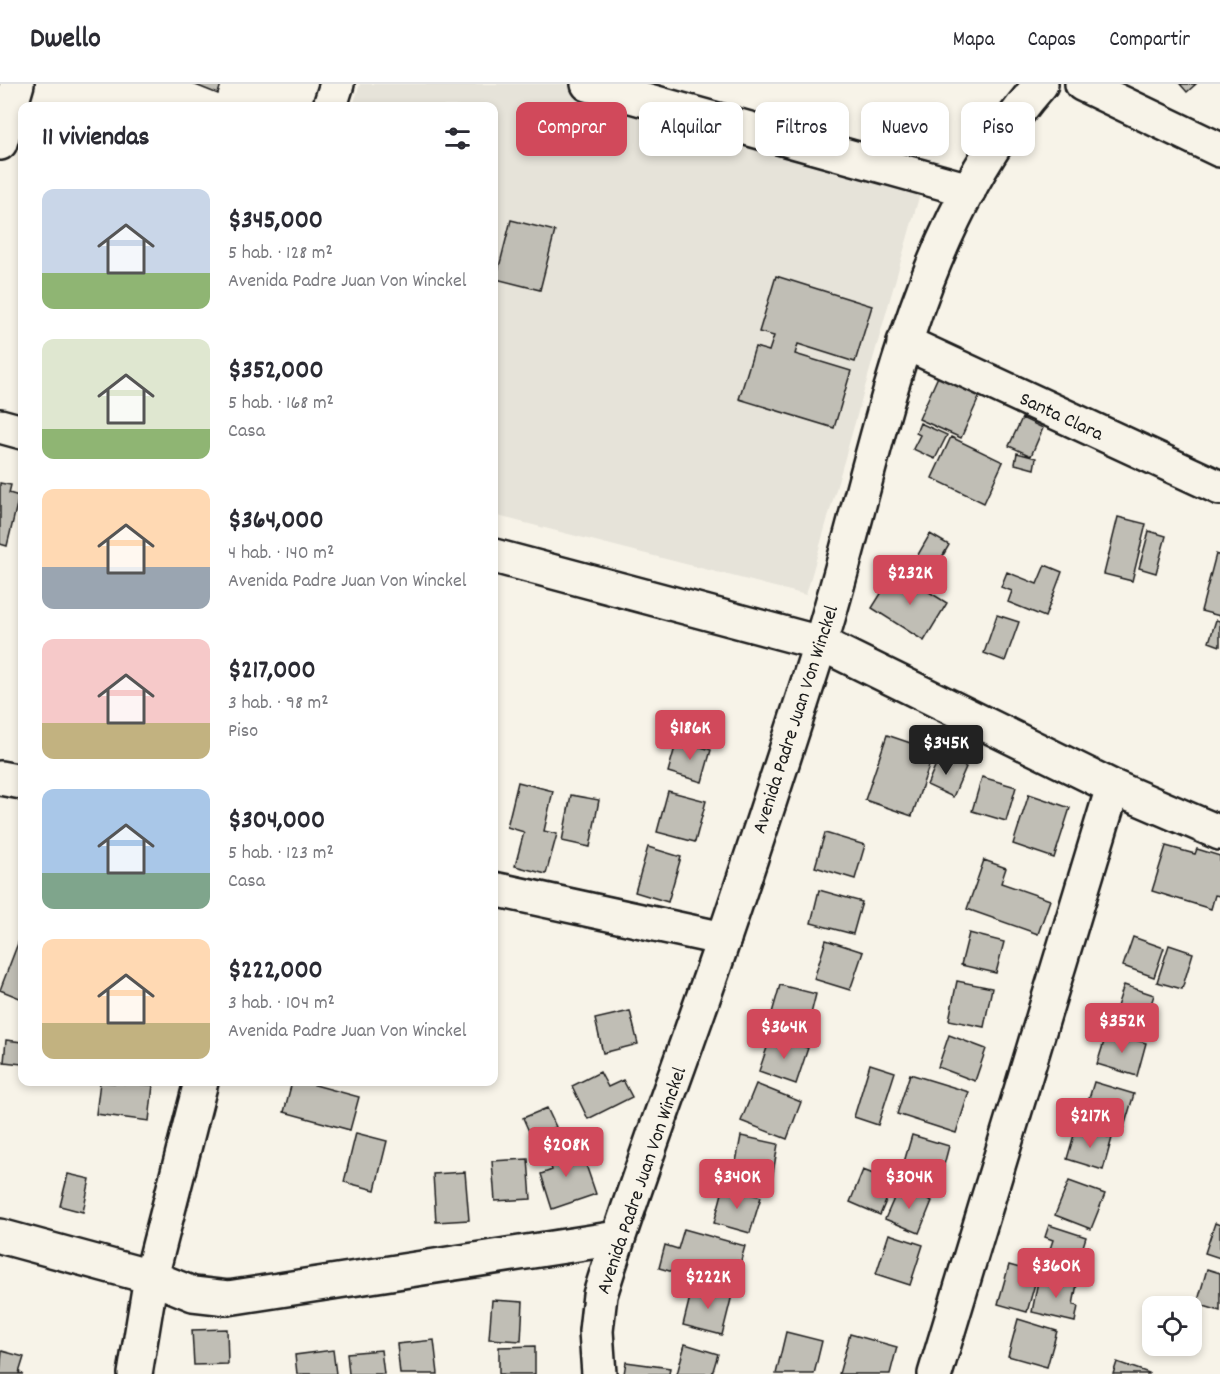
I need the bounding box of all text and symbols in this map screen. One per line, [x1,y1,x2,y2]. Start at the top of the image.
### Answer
text: Dwello [30,21,101,61]
text: Mapa [953,26,995,56]
text: Capas [1028,26,1076,56]
text: Compartir [1109,26,1190,56]
chip: Comprar [516,102,627,156]
chip: Alquilar [639,102,743,156]
chip: Filtros [755,102,849,156]
chip: Nuevo [861,102,949,156]
chip: Piso [961,102,1035,156]
text: 11 viviendas [42,120,149,157]
icon: filters [441,122,474,155]
text: $345,000 [228,203,323,240]
icon: home [90,213,162,285]
text: 5 hab. · 128 m² [228,240,333,268]
text: Avenida Padre Juan Von Winckel [228,268,467,296]
text: $352,000 [228,353,324,390]
icon: home [90,363,162,435]
street label: Santa Clara [1014,386,1108,450]
text: 5 hab. · 168 m² [228,390,334,418]
text: Casa [228,418,265,446]
text: $364,000 [228,503,324,540]
icon: home [90,513,162,585]
text: 4 hab. · 140 m² [228,540,334,568]
pin: $232K [868,555,952,606]
text: $232K [887,560,933,588]
text: Avenida Padre Juan Von Winckel [228,568,467,596]
street label: Avenida Padre Juan Von Winckel [747,602,847,838]
text: $217,000 [228,653,316,690]
icon: home [90,663,162,735]
text: 3 hab. · 98 m² [228,690,329,718]
pin: $186K [648,710,732,761]
text: $186K [669,715,711,743]
text: Piso [228,718,258,746]
pin: $345K [904,725,988,776]
text: $345K [923,730,969,758]
text: $304,000 [228,803,325,840]
icon: home [90,813,162,885]
text: 5 hab. · 123 m² [228,840,334,868]
text: Casa [228,868,265,896]
text: $222,000 [228,953,323,990]
icon: home [90,963,162,1035]
text: 3 hab. · 104 m² [228,990,335,1018]
pin: $352K [1080,1003,1164,1054]
text: $352K [1099,1008,1145,1036]
pin: $364K [742,1009,826,1060]
text: $364K [761,1014,807,1042]
text: Avenida Padre Juan Von Winckel [228,1018,467,1046]
street label: Avenida Padre Juan Von Winckel [591,1063,695,1298]
pin: $217K [1048,1098,1132,1149]
text: $217K [1070,1103,1110,1131]
pin: $208K [524,1127,608,1178]
text: $208K [542,1132,590,1160]
pin: $340K [695,1159,779,1210]
pin: $304K [867,1159,951,1210]
text: $340K [713,1164,761,1192]
text: $304K [885,1164,933,1192]
pin: $360K [1014,1248,1098,1299]
text: $360K [1032,1253,1080,1281]
pin: $222K [666,1259,750,1310]
text: $222K [685,1264,731,1292]
map controls [1142,1296,1202,1356]
button: locate [1142,1296,1202,1356]

